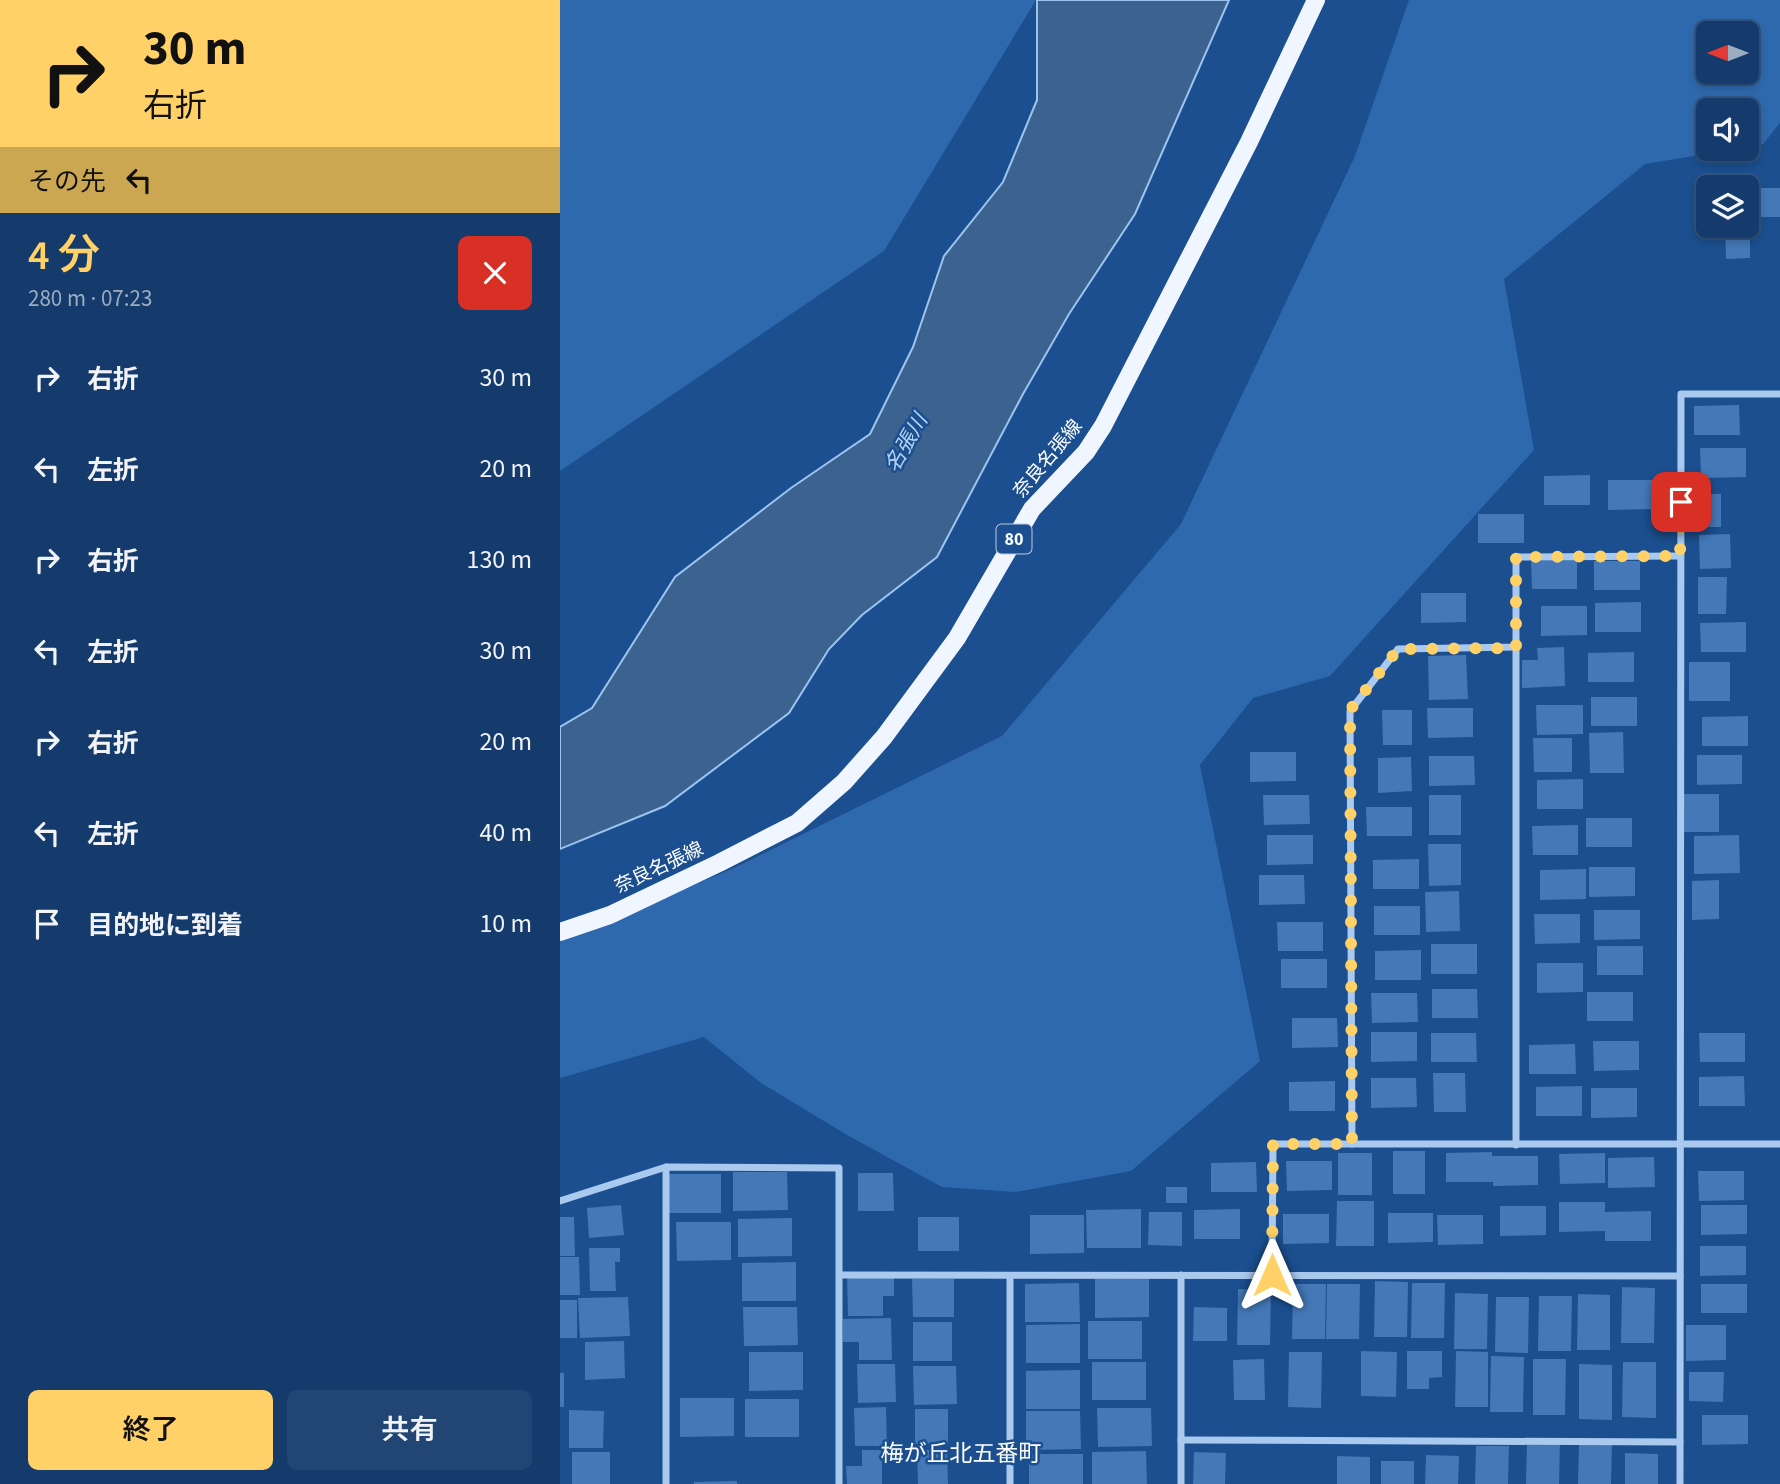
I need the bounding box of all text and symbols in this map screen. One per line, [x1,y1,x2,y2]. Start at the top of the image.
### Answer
text: 30 m [143,14,247,84]
north arrow [1696,21,1759,84]
map controls [1696,21,1759,238]
icon: right [28,28,119,119]
text: 右折 [143,83,207,129]
button: sound [1696,98,1759,161]
icon: left [120,161,158,199]
text: その先 [28,163,106,200]
button: layers [1696,175,1759,238]
text: 4 分 [28,226,100,286]
button: close [458,236,532,310]
text: 280 m · 07:23 [28,282,152,315]
icon: right [28,359,66,397]
text: 30 m [479,359,532,396]
text: 右折 [87,361,139,398]
water label: 名張川 [877,406,936,478]
street label: 奈良名張線 [1007,414,1089,504]
icon: left [28,450,66,488]
text: 20 m [479,450,532,487]
text: 左折 [87,452,139,489]
pin [1651,472,1711,532]
icon: arrive [1662,483,1700,521]
road number: 80 [996,524,1032,554]
icon: right [28,541,66,579]
text: 130 m [466,541,532,578]
text: 右折 [87,543,139,580]
icon: left [28,632,66,670]
text: 30 m [479,632,532,669]
text: 左折 [87,634,139,671]
icon: right [28,723,66,761]
text: 20 m [479,723,532,760]
text: 右折 [87,725,139,762]
icon: left [28,814,66,852]
text: 40 m [479,814,532,851]
text: 左折 [87,816,139,853]
street label: 奈良名張線 [610,836,708,900]
icon: arrive [28,905,66,943]
text: 10 m [479,905,532,942]
text: 目的地に到着 [87,907,243,944]
position arrow [1235,1238,1309,1312]
button: 終了 [28,1390,273,1470]
button: 共有 [287,1390,532,1470]
district label: 梅が丘北五番町 [881,1437,1042,1470]

